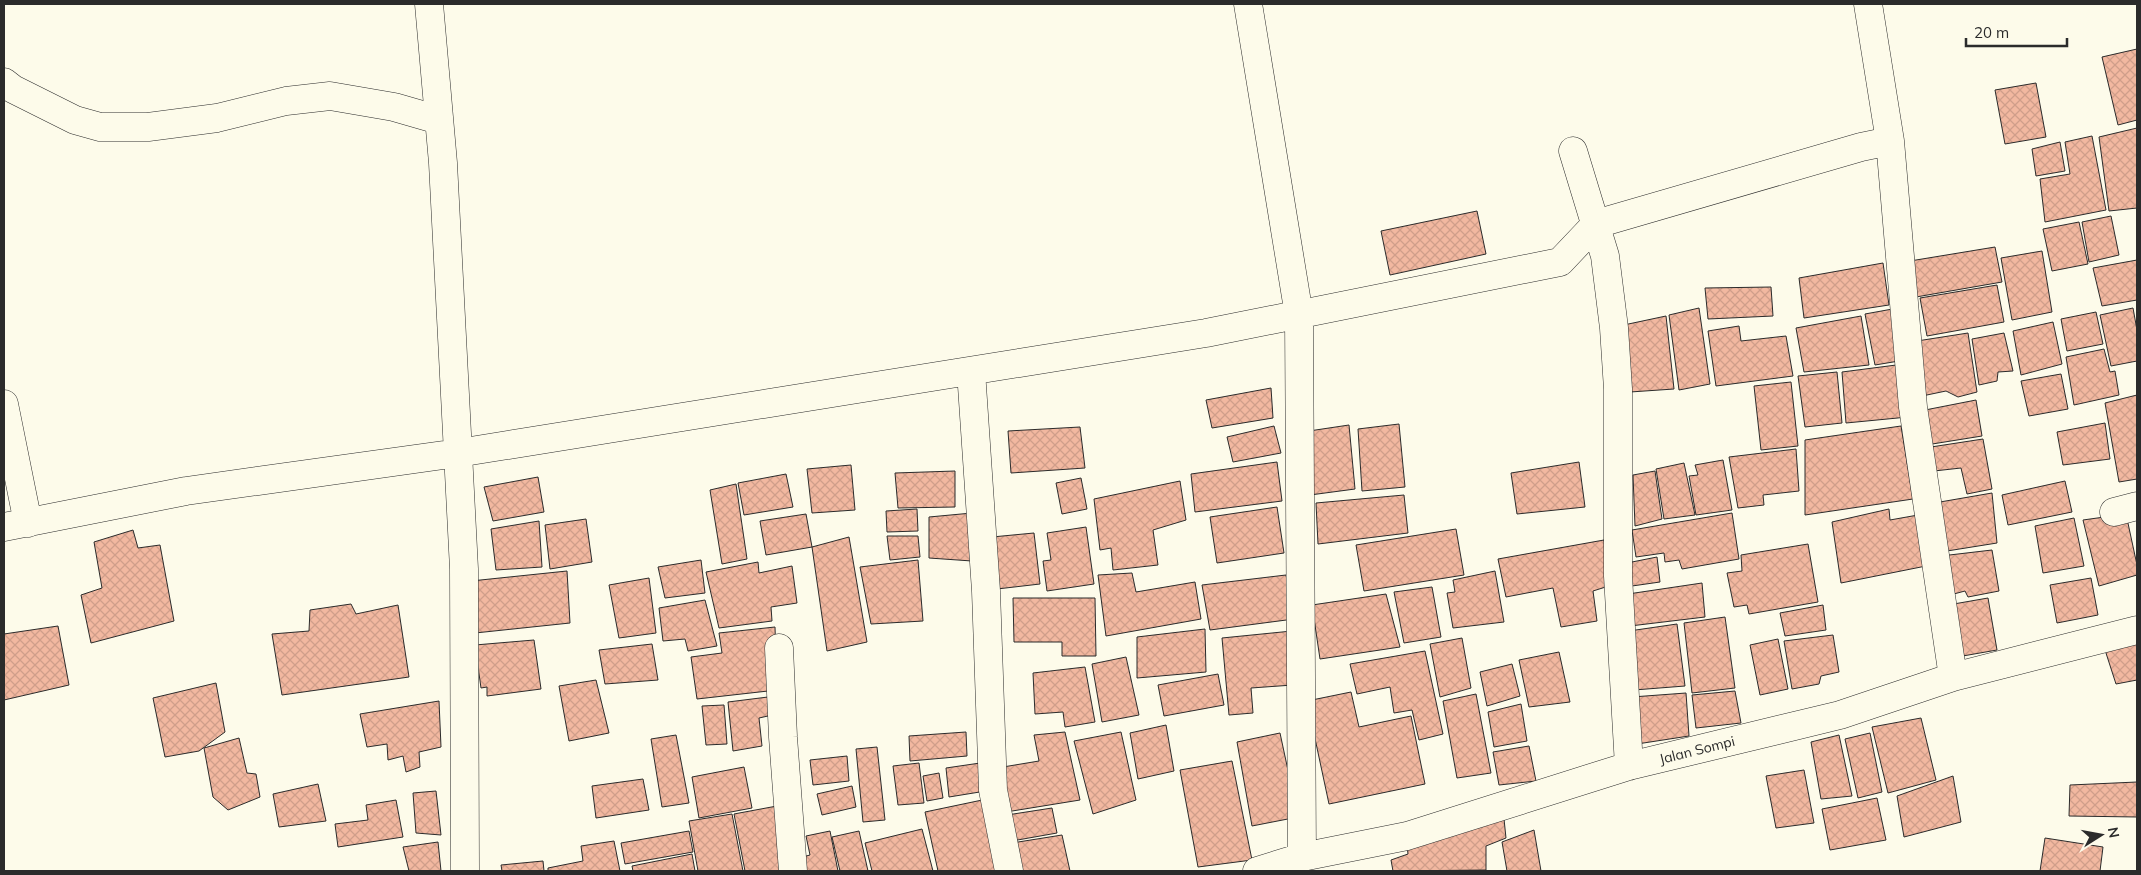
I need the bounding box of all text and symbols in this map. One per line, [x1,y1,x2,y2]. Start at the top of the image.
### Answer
scale bar [1966,15,2067,47]
text: 20 m [1974,23,2009,42]
street label: Jalan Sompi [1657,732,1737,768]
north arrow [2076,810,2126,860]
text: N [2104,826,2124,839]

